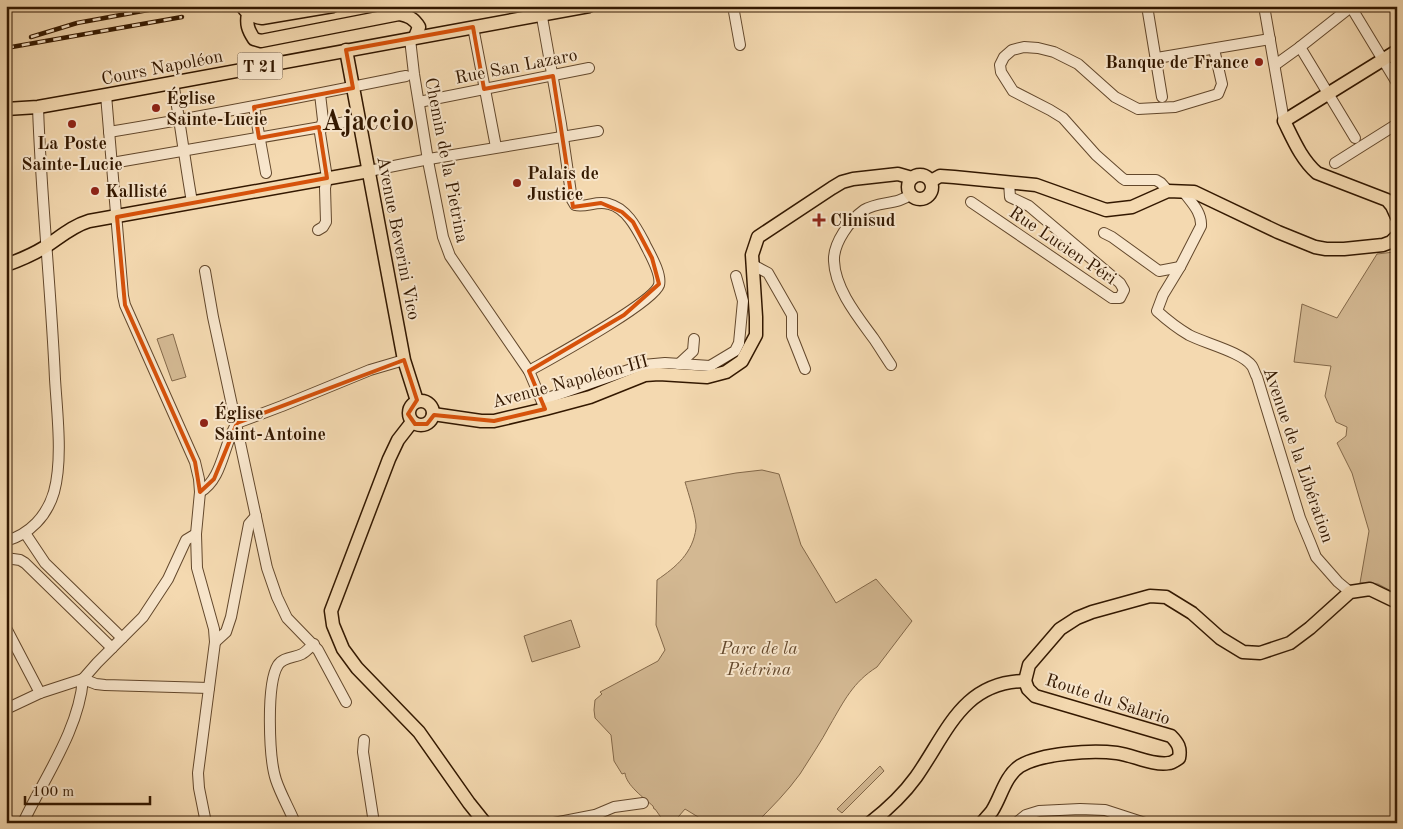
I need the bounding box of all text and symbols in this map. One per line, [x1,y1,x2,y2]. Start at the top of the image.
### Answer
street label: Rue San Lazaro [453,46,579,88]
street label: Cours Napoléon [100,47,225,89]
road number: T 21 [238,52,282,80]
place label: Banque de France [1105,54,1249,72]
marker: Banque de France [1253,56,1265,68]
street label: Chemin de la Pietrina [421,76,471,245]
place label: Église Sainte-Lucie [166,86,268,129]
marker: Église Sainte-Lucie [150,102,162,114]
district label: Ajaccio [322,109,414,137]
marker: La Poste Sainte-Lucie [66,118,78,130]
place label: La Poste Sainte-Lucie [21,135,123,174]
street label: Avenue Beverini Vico [373,155,423,322]
place label: Palais de Justice [527,165,599,204]
marker: Palais de Justice [511,177,523,189]
place label: Kallisté [105,183,167,201]
marker: Kallisté [89,185,101,197]
street label: Rue Lucien Péri [1006,203,1119,288]
place label: Clinisud [830,212,896,230]
marker: Clinisud [812,213,826,227]
street label: Avenue Napoléon III [490,352,651,412]
street label: Avenue de la Libération [1260,365,1337,546]
place label: Église Saint-Antoine [214,401,326,444]
marker: Église Saint-Antoine [198,417,210,429]
park label: Parc de la Pietrina [719,640,798,679]
street label: Route du Salario [1043,671,1172,729]
scale bar [25,774,150,806]
text: 100 m [32,785,74,800]

